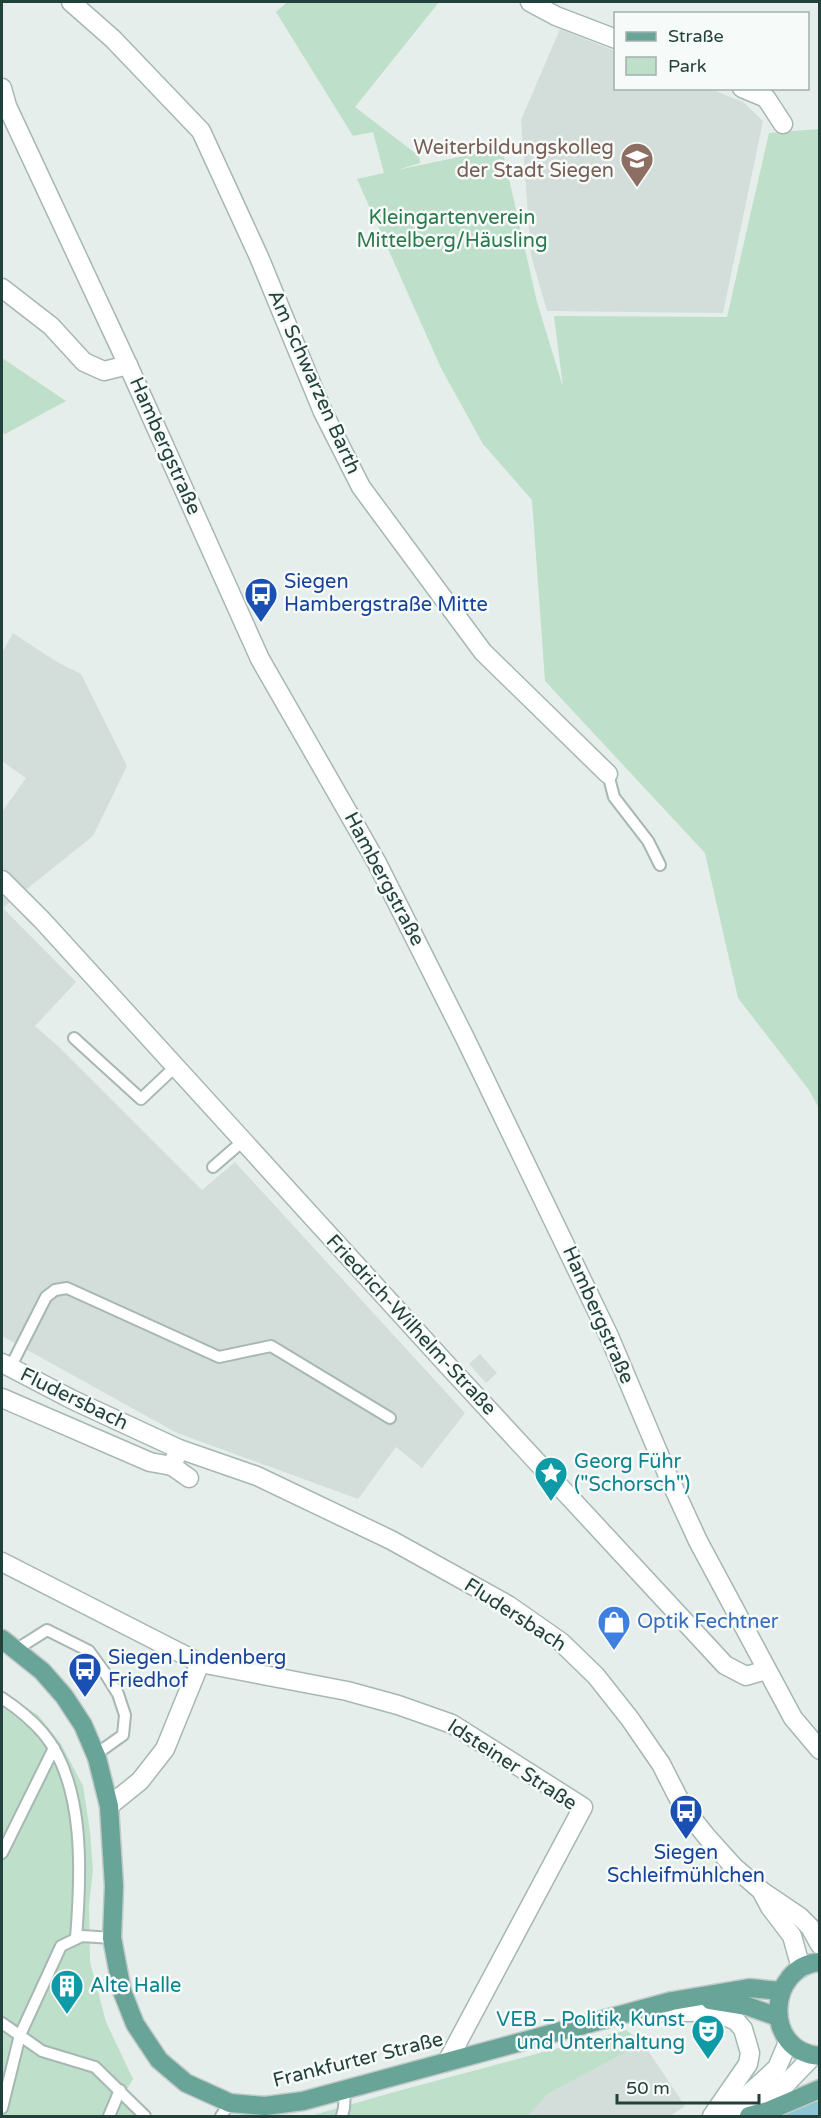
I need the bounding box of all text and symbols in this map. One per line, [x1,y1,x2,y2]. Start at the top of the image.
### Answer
legend [614,12,809,90]
text: Straße [668,25,724,47]
text: Park [668,55,707,77]
place label: Weiterbildungskolleg der Stadt Siegen [413,136,614,183]
school or university icon: Weiterbildungskolleg der Stadt Siegen [619,141,655,188]
park label: Kleingartenverein Mittelberg/Häusling [356,206,548,253]
street label: Am Schwarzen Barth [263,286,365,478]
street label: Hambergstraße [124,373,206,519]
place label: Siegen Hambergstraße Mitte [284,570,488,617]
bus stop icon: Siegen Hambergstraße Mitte [243,576,279,623]
street label: Hambergstraße [339,808,429,950]
street label: Friedrich-Wilhelm-Straße [321,1230,501,1420]
street label: Hambergstraße [557,1242,639,1388]
street label: Fludersbach [16,1363,132,1435]
place label: Georg Führ ("Schorsch") [574,1450,690,1497]
place icon: Georg Führ ("Schorsch") [533,1455,569,1502]
street label: Fludersbach [459,1573,571,1657]
shop icon: Optik Fechtner [596,1604,632,1651]
place label: Optik Fechtner [637,1610,779,1634]
place label: Siegen Lindenberg Friedhof [108,1646,286,1693]
bus stop icon: Siegen Lindenberg Friedhof [67,1651,103,1698]
street label: Idsteiner Straße [443,1714,581,1816]
bus stop icon: Siegen Schleifmühlchen [668,1793,704,1840]
place label: Siegen Schleifmühlchen [607,1841,765,1888]
building icon: Alte Halle [49,1968,85,2015]
place label: Alte Halle [90,1974,181,1998]
place label: VEB – Politik, Kunst und Unterhaltung [496,2008,685,2055]
theatre icon: VEB – Politik, Kunst und Unterhaltung [690,2013,726,2060]
street label: Frankfurter Straße [270,2027,446,2093]
scale bar [617,2067,760,2105]
text: 50 m [626,2077,670,2099]

